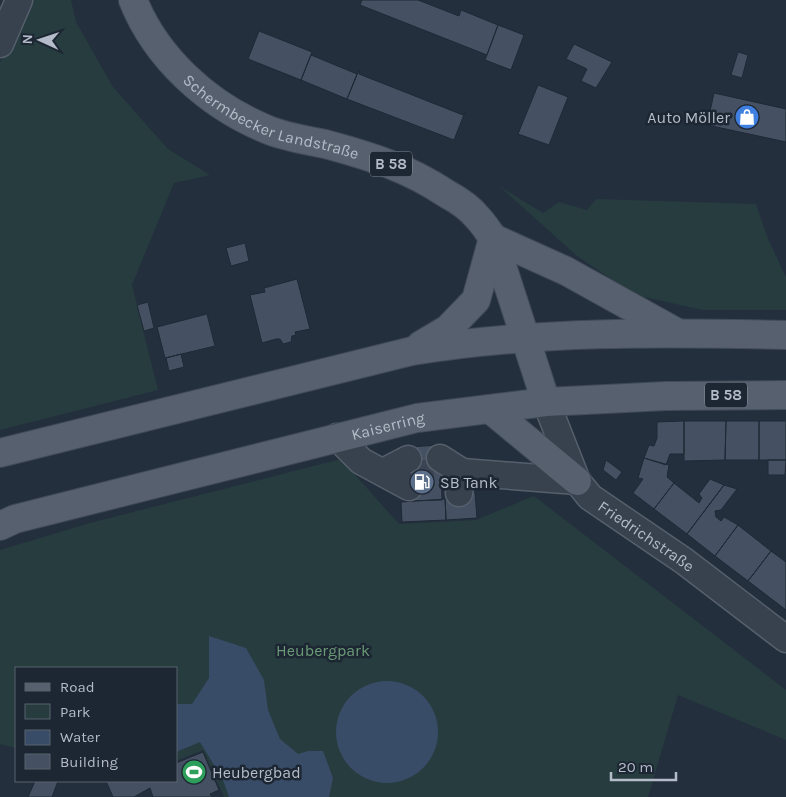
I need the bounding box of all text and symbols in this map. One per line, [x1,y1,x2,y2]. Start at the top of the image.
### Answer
north arrow [15,15,65,65]
text: N [19,34,36,45]
street label: Schermbecker Landstraße [179,70,361,163]
shop icon: Auto Möller [734,104,760,130]
place label: Auto Möller [647,108,730,127]
road number: B 58 [370,152,412,176]
road number: B 58 [705,382,747,408]
street label: Kaiserring [349,408,426,444]
fuel station icon: SB Tank [409,469,435,495]
place label: SB Tank [440,473,498,492]
street label: Friedrichstraße [595,497,698,576]
park label: Heubergpark [276,641,370,660]
legend [15,667,178,782]
text: Road [60,678,95,696]
text: Park [60,703,90,721]
text: Water [60,728,101,746]
scale bar [611,750,676,782]
text: Building [60,753,118,771]
text: 20 m [618,758,653,776]
sports icon: Heubergbad [181,759,207,785]
place label: Heubergbad [212,763,301,782]

